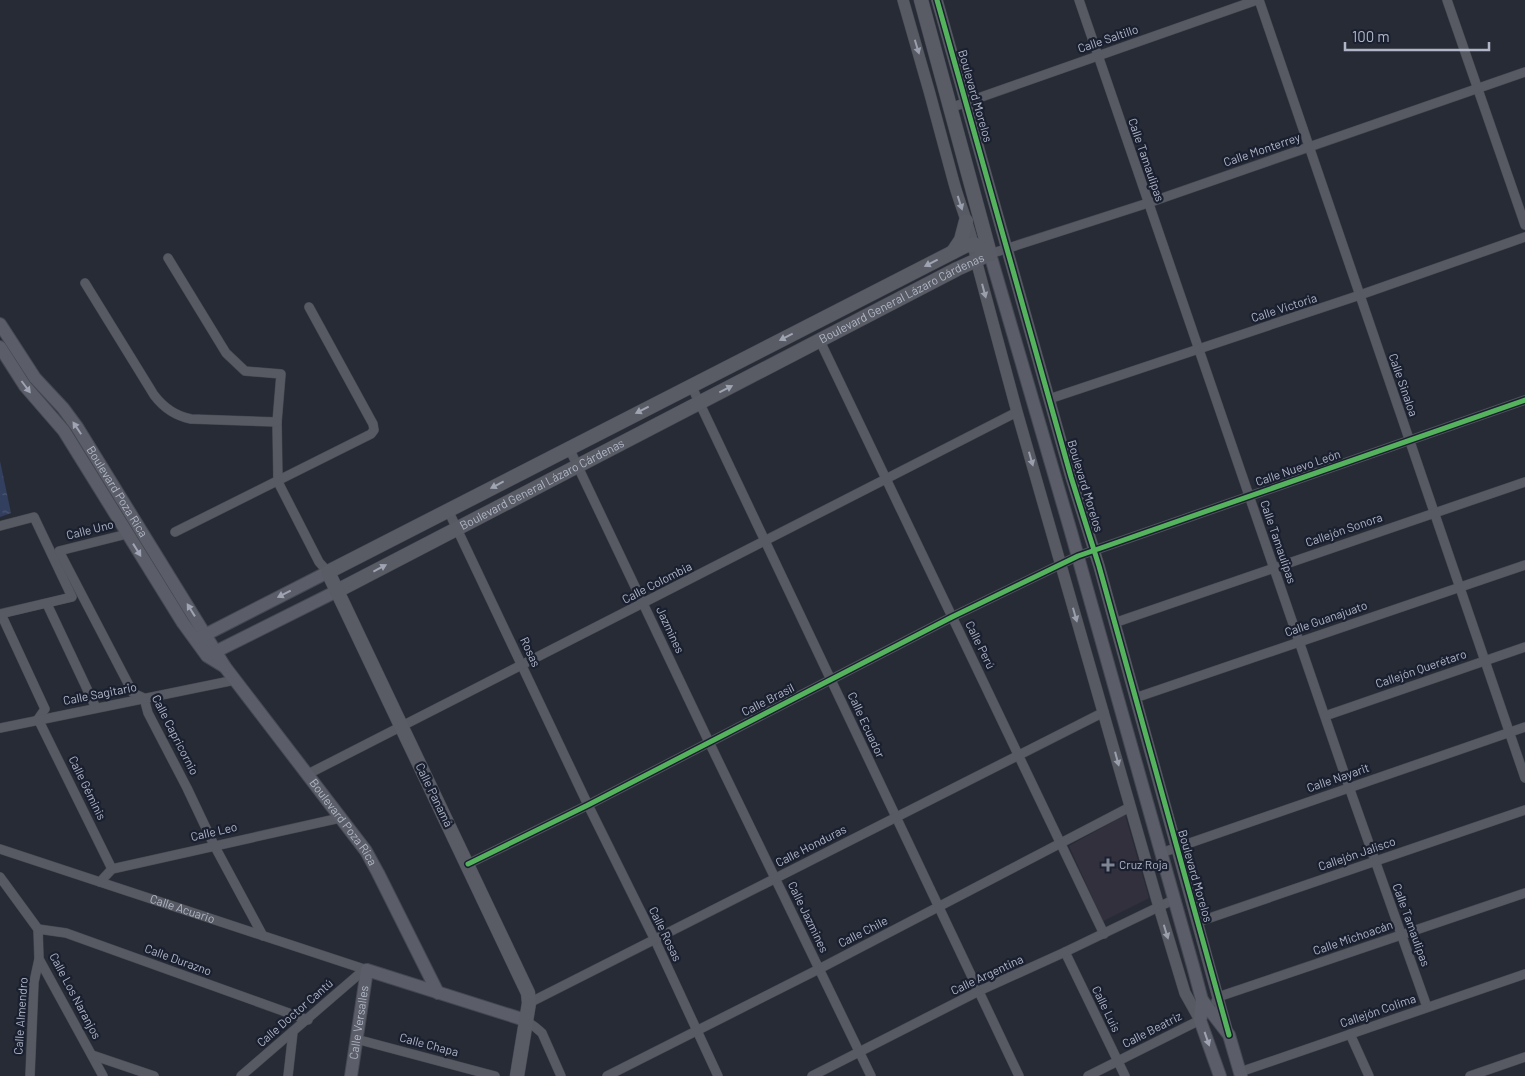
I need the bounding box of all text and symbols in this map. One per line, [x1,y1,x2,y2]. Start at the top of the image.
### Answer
scale bar [1345,20,1489,52]
street label: Calle Saltillo [1076,21,1140,55]
text: 100 m [1352,27,1390,45]
one-way arrow [914,39,922,54]
street label: Boulevard Morelos [956,48,996,144]
street label: Calle Tamaulipas [1126,116,1168,203]
street label: Calle Monterrey [1221,129,1302,169]
one-way arrow [957,196,965,211]
street label: Boulevard General Lázaro Cárdenas [816,250,986,345]
one-way arrow [924,259,939,267]
one-way arrow [981,284,989,299]
street label: Calle Victoria [1249,290,1318,324]
one-way arrow [779,333,794,341]
street label: Calle Sinaloa [1387,351,1421,418]
one-way arrow [21,380,32,393]
one-way arrow [719,385,734,393]
one-way arrow [634,406,649,414]
one-way arrow [72,421,82,434]
street label: Boulevard General Lázaro Cárdenas [457,435,626,532]
street label: Boulevard Morelos [1065,438,1107,534]
street label: Boulevard Poza Rica [84,443,151,539]
street label: Calle Nuevo León [1253,446,1342,488]
one-way arrow [1028,452,1036,467]
one-way arrow [490,481,504,489]
street label: Calle Tamaulipas [1258,498,1300,585]
street label: Callejón Sonora [1303,509,1384,549]
street label: Calle Uno [65,516,115,542]
one-way arrow [133,544,142,557]
street label: Calle Colombia [619,559,694,606]
one-way arrow [373,564,387,572]
one-way arrow [277,590,292,598]
street label: Calle Guanajuato [1283,597,1369,639]
one-way arrow [186,603,195,616]
street label: Jazmines [654,604,688,655]
one-way arrow [1072,608,1080,623]
street label: Calle Perú [963,618,999,671]
street label: Rosas [518,634,544,669]
street label: Callejón Querétaro [1373,646,1468,690]
street label: Calle Sagitario [62,679,138,707]
street label: Calle Brasil [739,680,796,718]
street label: Calle Ecuador [846,689,889,760]
street label: Calle Capricornio [150,692,202,777]
one-way arrow [1113,752,1121,767]
street label: Calle Géminis [66,753,110,822]
street label: Calle Panamá [413,760,456,829]
street label: Calle Nayarit [1305,760,1371,794]
street label: Boulevard Poza Rica [307,775,380,868]
street label: Calle Leo [189,819,238,843]
street label: Calle Honduras [773,821,849,869]
street label: Boulevard Morelos [1176,828,1216,924]
street label: Callejón Jalisco [1316,833,1397,873]
place label: Cruz Roja [1119,857,1168,871]
marker: Cruz Roja [1101,858,1115,872]
street label: Calle Jazmines [786,879,832,955]
street label: Calle Tamaulipas [1390,881,1434,968]
street label: Calle Acuario [148,891,217,925]
street label: Calle Rosas [647,904,685,963]
street label: Calle Chile [835,913,890,950]
street label: Calle Michoacán [1311,917,1394,957]
one-way arrow [1163,925,1171,940]
street label: Calle Durazno [143,940,214,978]
street label: Calle Los Naranjos [47,950,105,1041]
street label: Calle Argentina [948,951,1025,997]
street label: Calle Doctor Cantú [254,975,335,1049]
street label: Calle Almendro [10,977,30,1055]
street label: Calle Luis [1090,983,1124,1034]
street label: Calle Versalles [346,984,371,1060]
street label: Callejón Colima [1338,991,1417,1030]
street label: Calle Beatriz [1120,1008,1184,1050]
street label: Calle Chapa [398,1029,460,1059]
one-way arrow [1204,1031,1211,1046]

